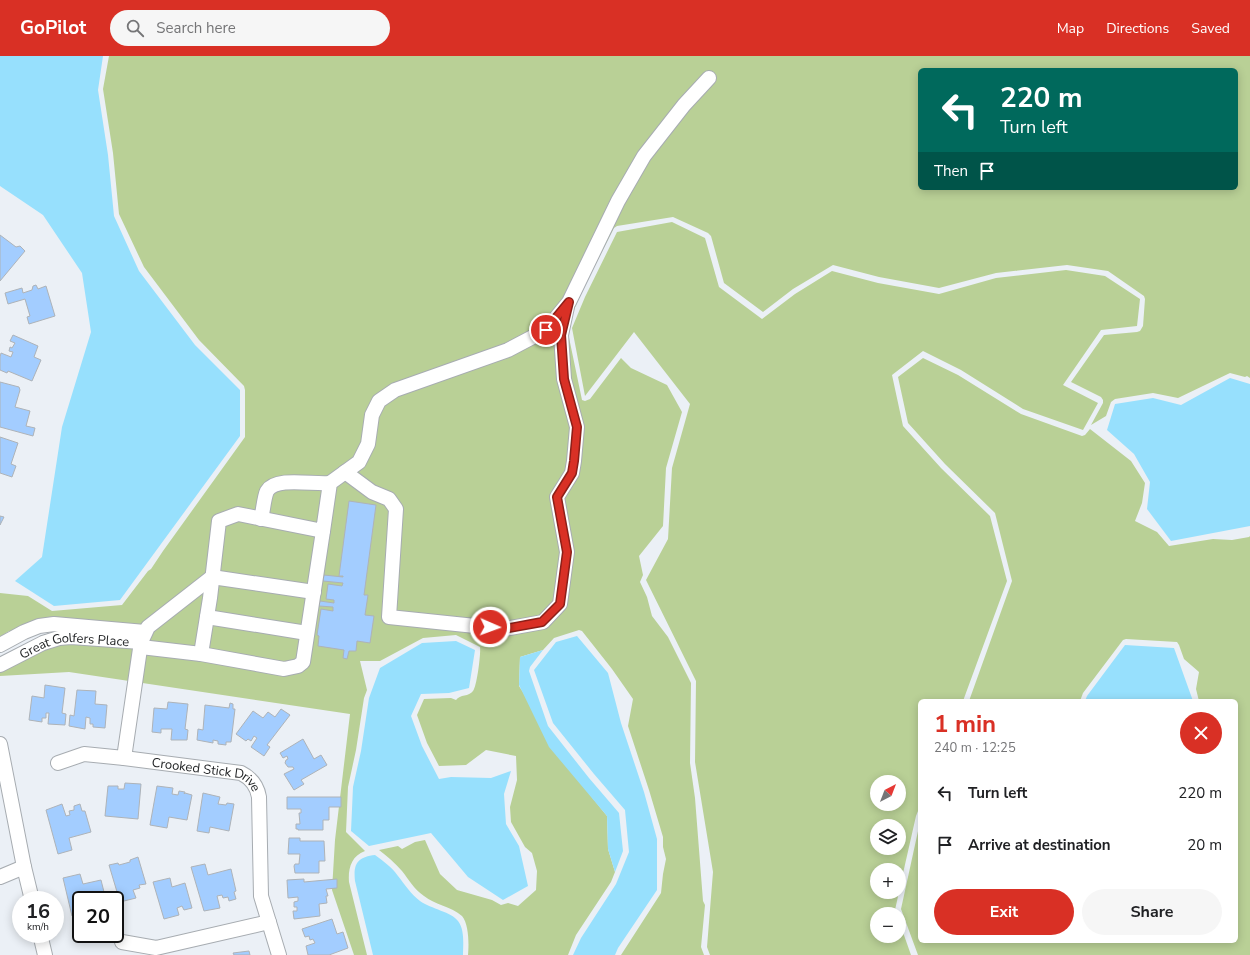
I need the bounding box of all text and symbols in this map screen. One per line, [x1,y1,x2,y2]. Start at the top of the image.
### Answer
search box [110,10,390,46]
text: GoPilot [20,15,86,41]
icon: search [124,17,146,39]
text: Search here [156,18,236,38]
text: Map [1057,19,1084,38]
text: Directions [1106,19,1169,38]
text: Saved [1191,19,1230,38]
text: 220 m [1000,79,1083,117]
icon: left [934,84,986,136]
text: Turn left [1000,115,1068,139]
icon: arrive [976,160,998,182]
text: Then [934,161,968,181]
pin [529,313,563,347]
icon: arrive [535,319,557,341]
position arrow [469,606,511,648]
street label: Great Golfers Place [16,629,130,664]
text: 1 min [934,708,996,740]
button: close [1180,712,1222,754]
text: 240 m · 12:25 [934,739,1016,757]
street label: Crooked Stick Drive [151,754,265,795]
north arrow [870,775,906,811]
map controls [870,775,906,943]
icon: left [934,782,956,804]
text: Turn left [968,783,1027,803]
text: 220 m [1178,783,1222,803]
button: layers [870,819,906,855]
icon: arrive [934,834,956,856]
text: Arrive at destination [968,835,1111,855]
text: 20 m [1187,835,1222,855]
button: + [870,863,906,899]
button: Exit [934,889,1074,935]
button: Share [1082,889,1222,935]
speed limit sign: 20 [72,891,124,943]
text: 16 [26,898,50,925]
button: − [870,907,906,943]
text: km/h [27,920,49,934]

